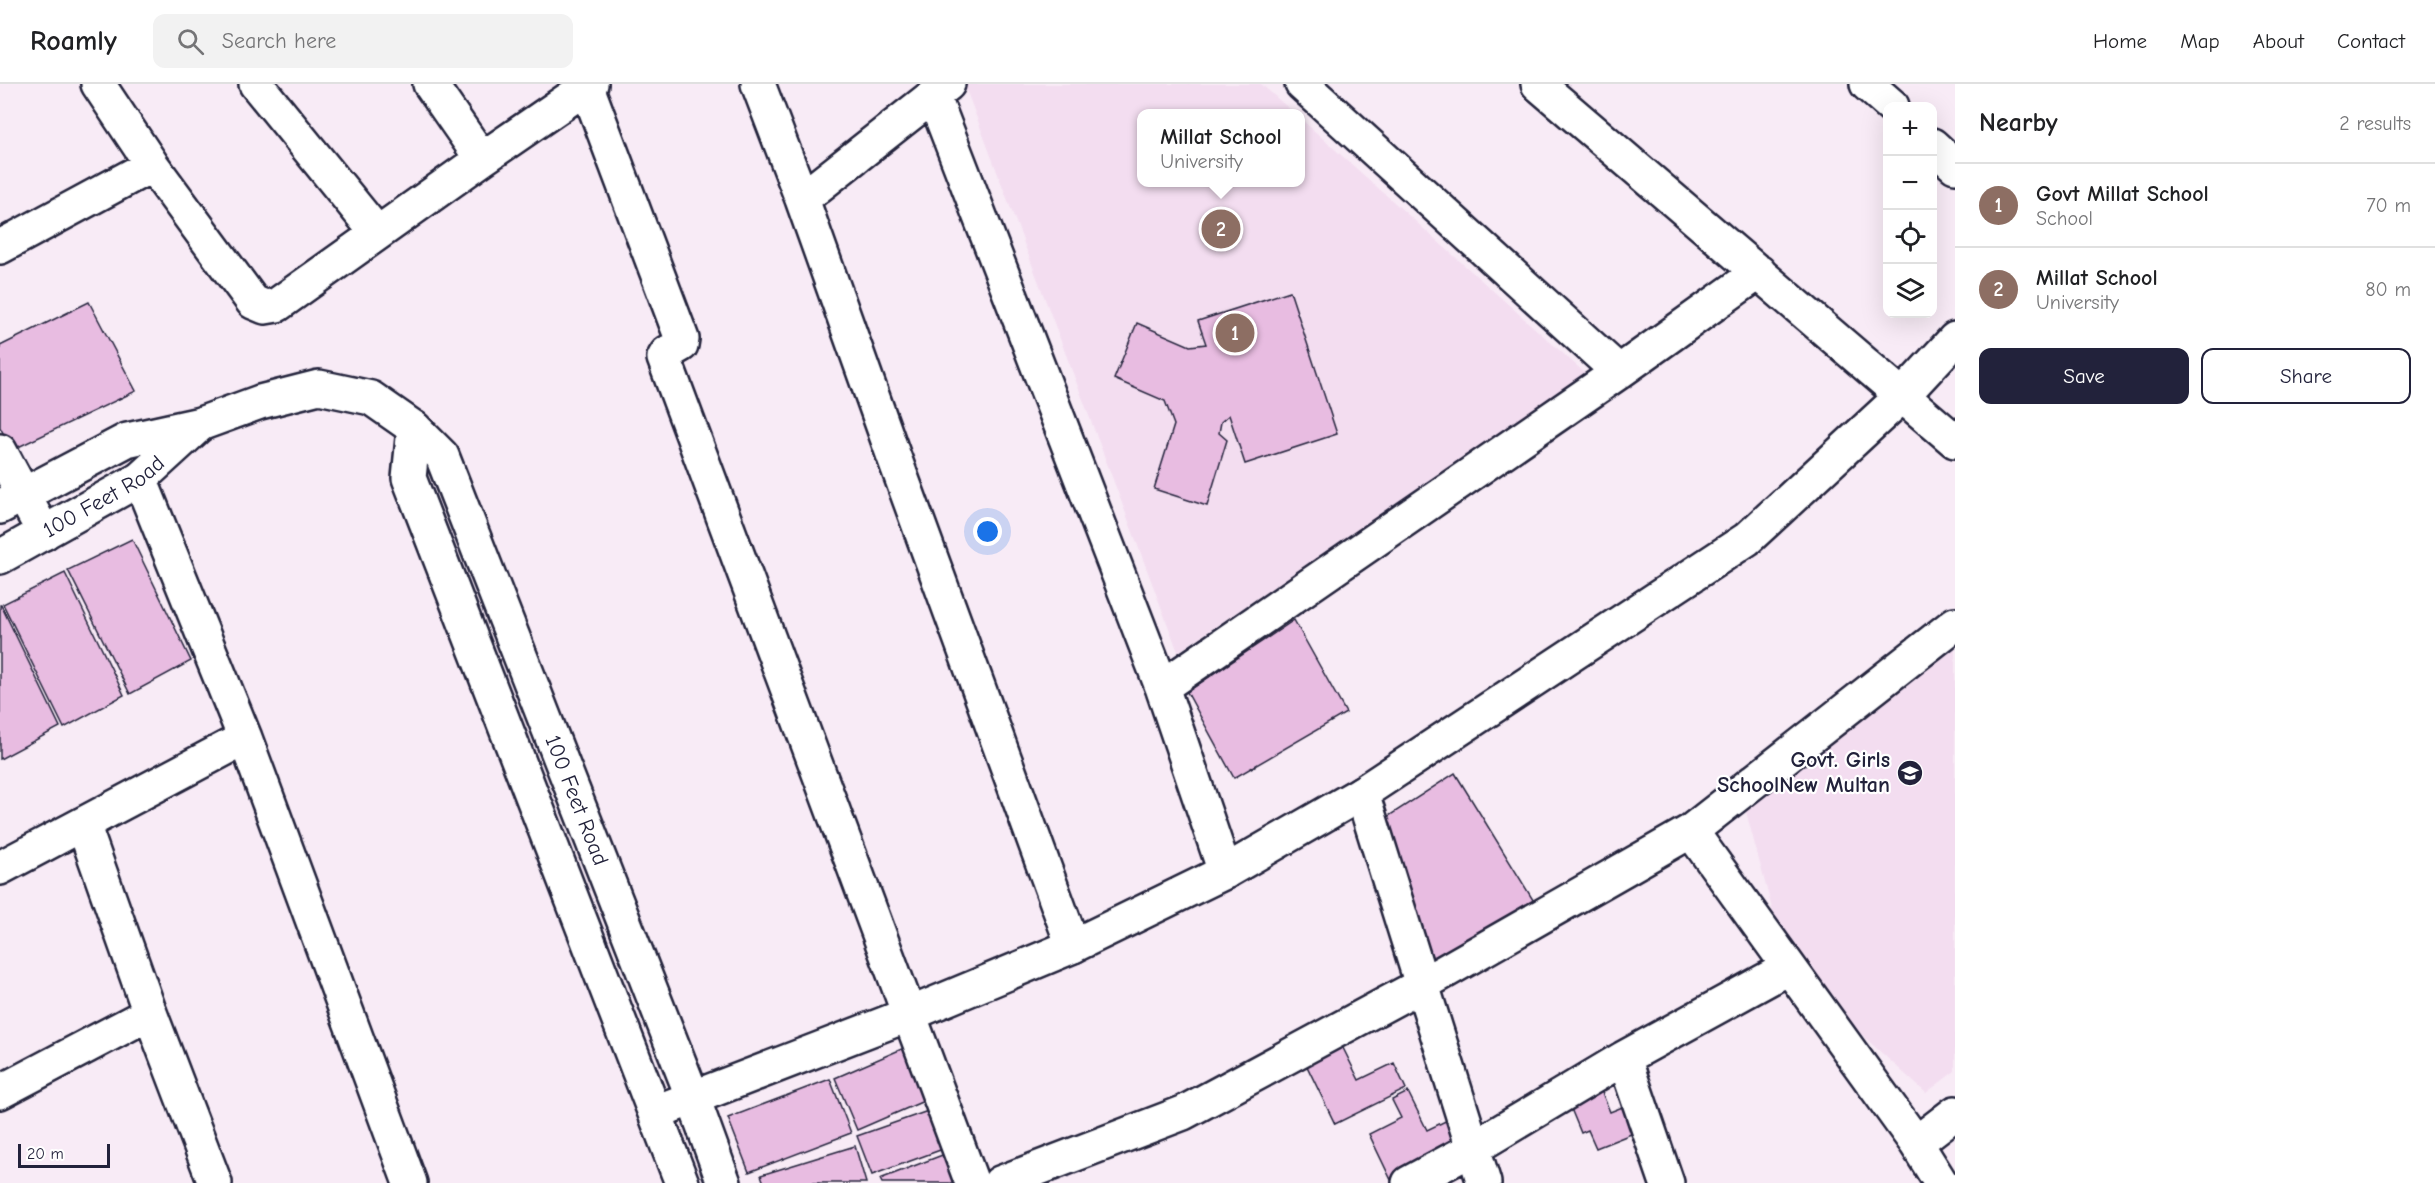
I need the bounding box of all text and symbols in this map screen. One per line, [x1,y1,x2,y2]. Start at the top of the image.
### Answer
search box [153,14,573,68]
text: Roamly [30,25,117,57]
icon: search [174,25,207,58]
text: Search here [222,28,336,54]
text: Home [2093,29,2147,53]
text: Map [2180,29,2220,53]
text: About [2253,29,2304,53]
text: Contact [2337,29,2405,53]
map controls [1883,102,1937,318]
button: + [1883,102,1937,156]
text: Nearby [1979,108,2058,138]
popup [1137,109,1305,187]
text: 2 results [2339,112,2411,135]
text: Millat School [1160,124,1282,150]
text: University [1160,150,1243,173]
button: − [1883,156,1937,210]
text: Govt Millat School [2036,181,2209,207]
text: 1 [1995,194,2002,217]
text: 70 m [2366,194,2411,217]
pin: 2 [1202,206,1240,252]
text: School [2036,207,2093,230]
button: locate [1883,210,1937,264]
button: layers [1883,264,1937,318]
text: Millat School [2036,265,2158,291]
text: 2 [1994,278,2003,301]
text: 80 m [2365,278,2411,301]
text: University [2036,291,2119,314]
pin: 1 [1216,310,1254,356]
button: Save [1979,348,2189,404]
button: Share [2201,348,2411,404]
street label: 100 Feet Road [38,450,170,543]
your location [973,517,1002,546]
street label: 100 Feet Road [539,732,614,869]
place label: Govt. Girls SchoolNew Multan [1717,747,1890,798]
school or university icon: Govt. Girls SchoolNew Multan [1895,758,1925,788]
scale bar [18,1141,110,1168]
text: 20 m [27,1145,64,1163]

